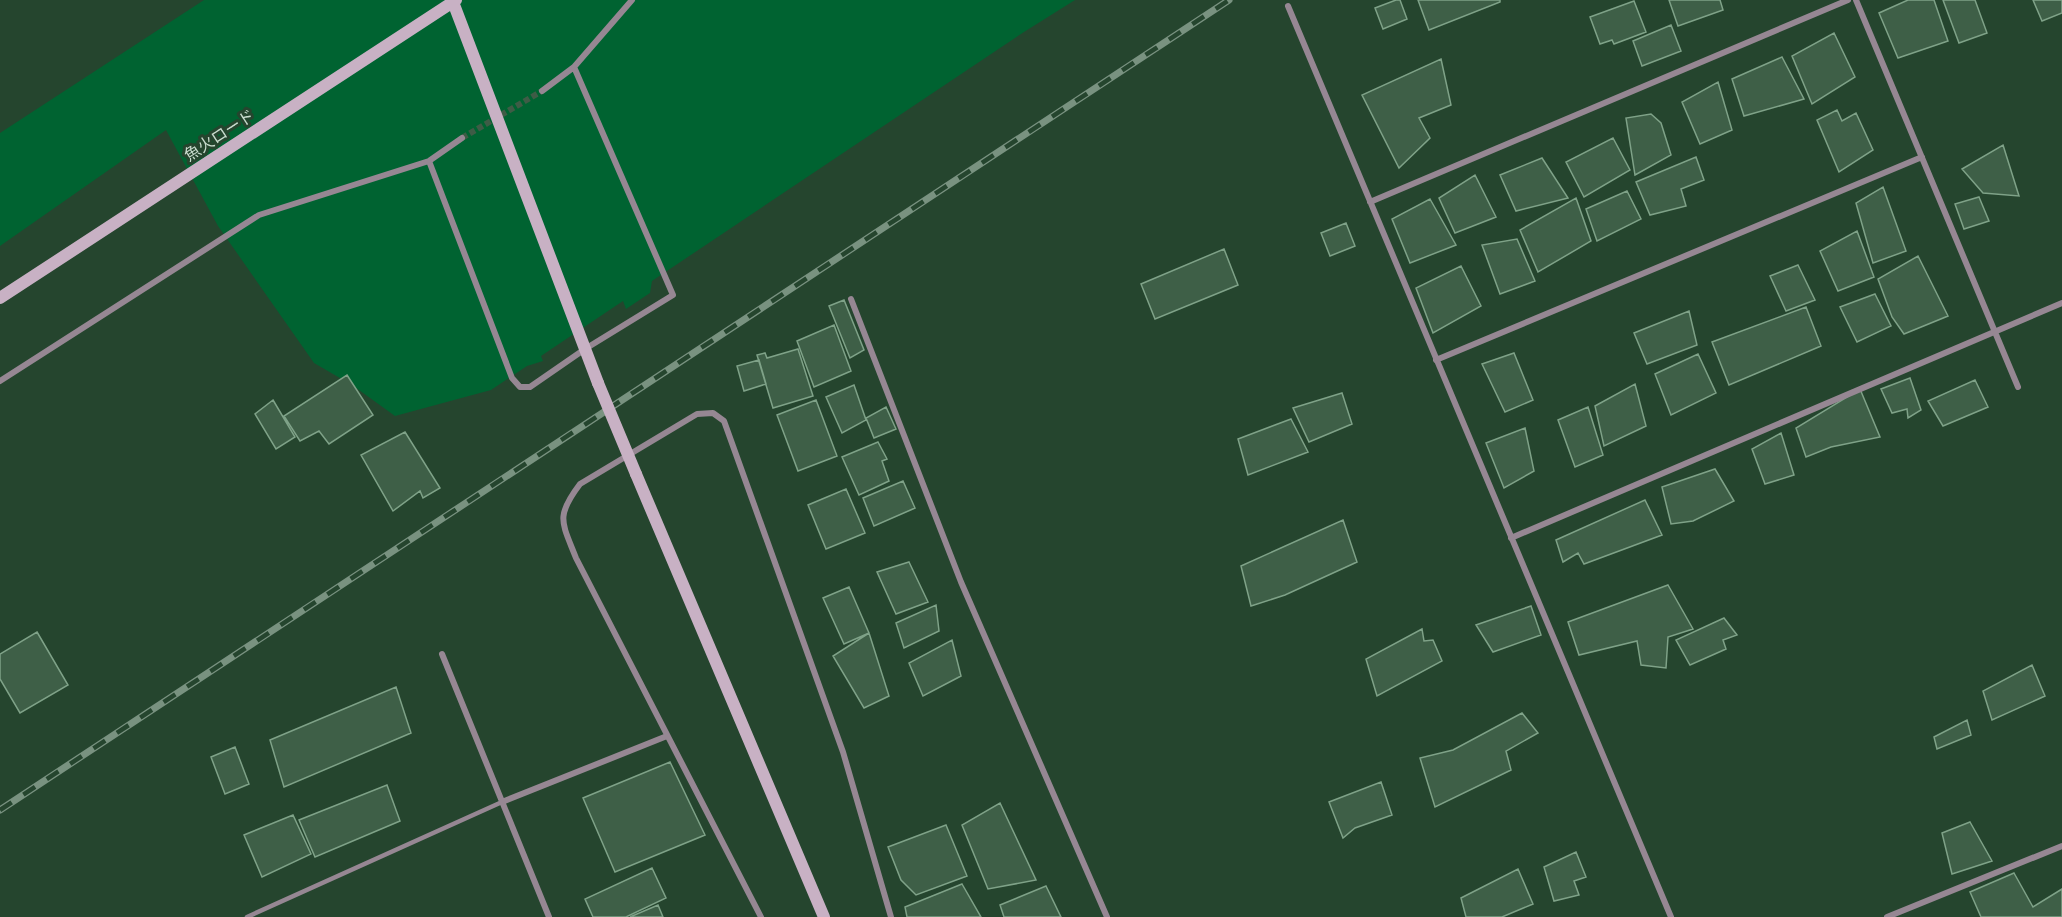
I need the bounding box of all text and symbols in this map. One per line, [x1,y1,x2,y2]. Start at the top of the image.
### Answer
street label: 魚火ロード [179,104,259,167]

